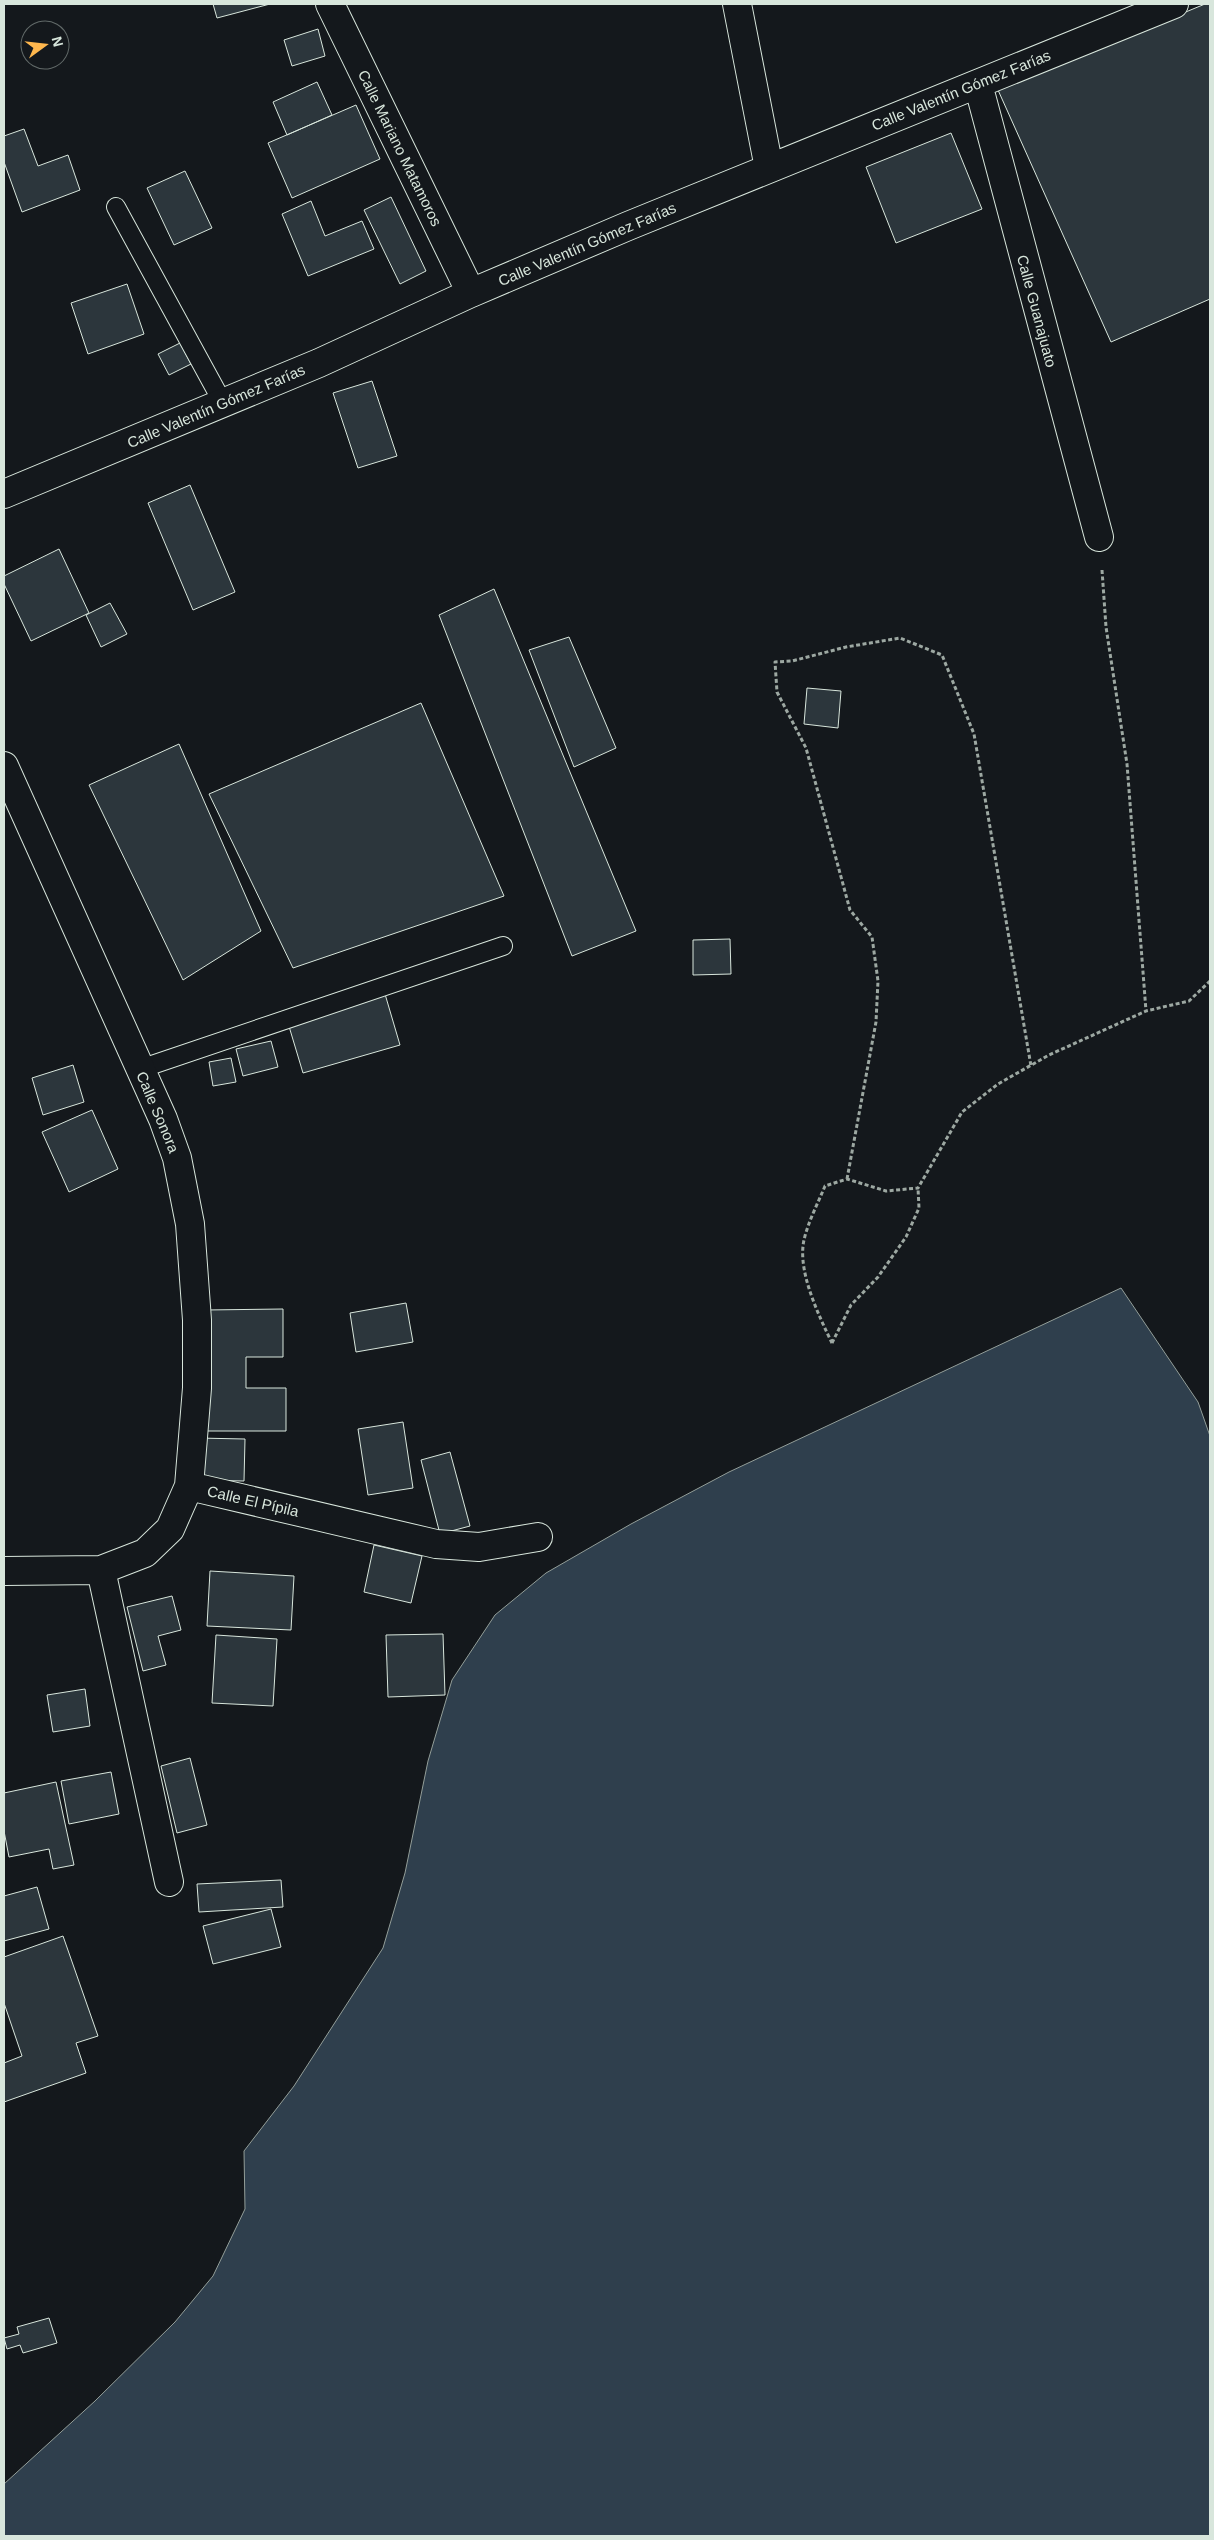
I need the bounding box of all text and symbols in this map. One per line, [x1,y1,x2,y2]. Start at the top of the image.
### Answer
north arrow [20,20,70,70]
text: N [49,35,67,49]
street label: Calle Valentín Gómez Farías [869,46,1053,134]
street label: Calle Mariano Matamoros [355,67,445,229]
street label: Calle Valentín Gómez Farías [496,199,678,289]
street label: Calle Guanajuato [1014,253,1060,369]
street label: Calle Valentín Gómez Farías [125,361,307,451]
street label: Calle Sonora [133,1069,183,1156]
street label: Calle El Pípila [206,1482,301,1520]

